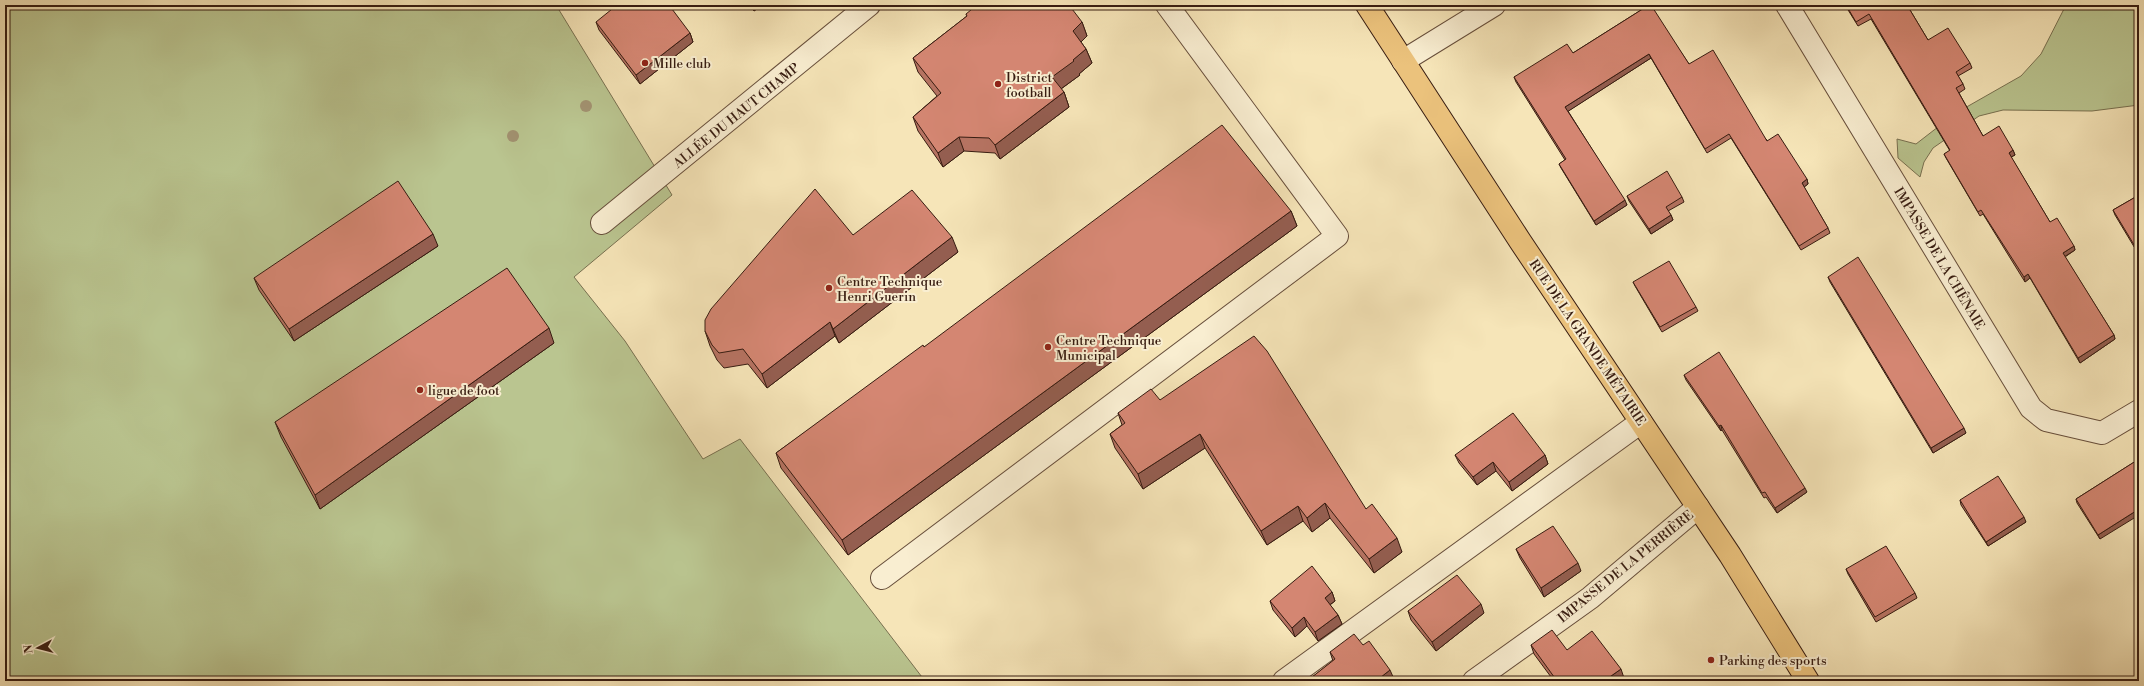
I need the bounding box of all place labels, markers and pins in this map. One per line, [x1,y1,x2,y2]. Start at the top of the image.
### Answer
place label: Mille club [653,56,711,72]
marker: Mille club [640,58,650,68]
place label: District football [1006,70,1053,101]
marker: District football [993,79,1003,89]
place label: Centre Technique Henri Guerin [837,274,943,305]
marker: Centre Technique Henri Guerin [824,283,834,293]
place label: Centre Technique Municipal [1056,333,1162,364]
marker: Centre Technique Municipal [1043,342,1053,352]
place label: ligue de foot [428,383,500,399]
marker: ligue de foot [415,385,425,395]
place label: Parking des sports [1719,653,1827,669]
marker: Parking des sports [1706,655,1716,665]

